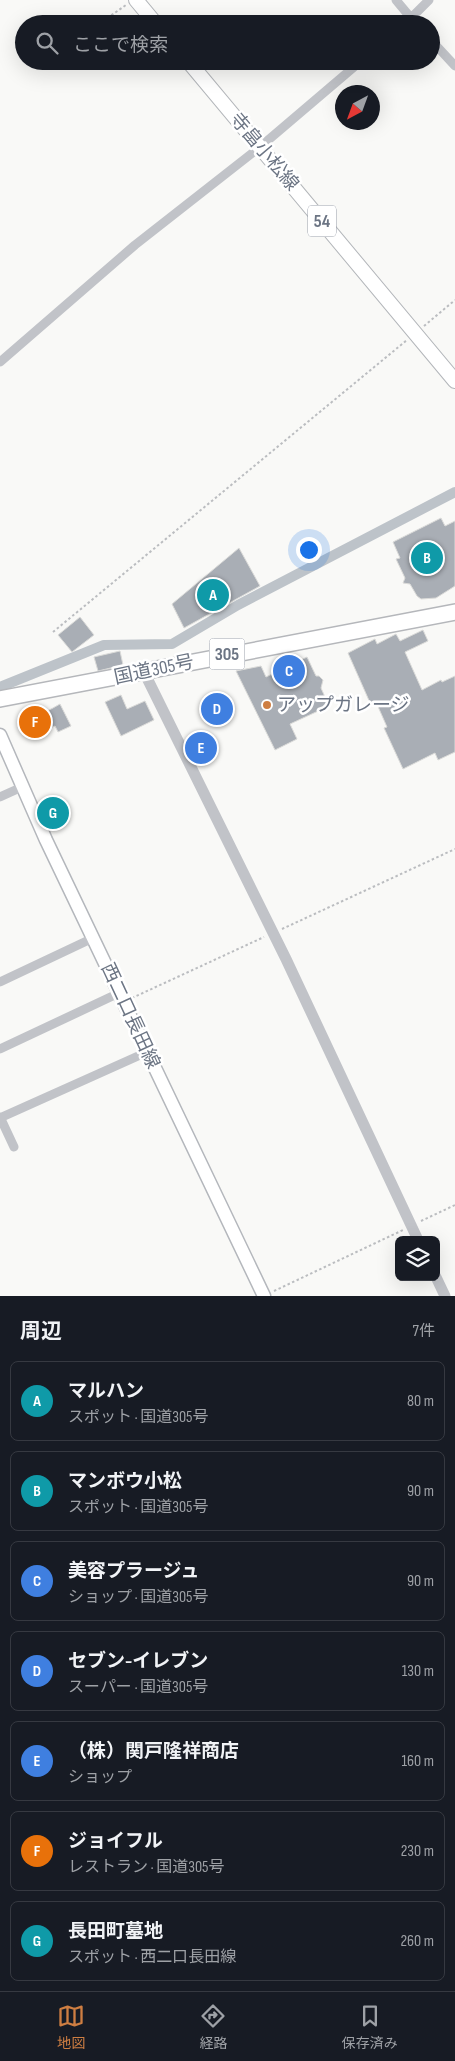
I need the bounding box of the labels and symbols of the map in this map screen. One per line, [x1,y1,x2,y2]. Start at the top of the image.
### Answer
north arrow [335,85,380,130]
street label: 寺畠小松線 [225,108,303,196]
road number: 54 [308,206,336,237]
your location [296,537,322,563]
pin: B [411,539,443,577]
pin: A [197,576,229,614]
road number: 305 [210,639,244,670]
street label: 国道305号 [112,650,196,690]
pin: C [273,652,305,690]
pin: D [201,690,233,728]
place label: アップガレージ [277,694,410,717]
marker: アップガレージ [261,699,273,711]
pin: F [19,703,51,741]
pin: E [185,729,217,767]
pin: G [37,794,69,832]
street label: 西二口長田線 [95,959,165,1073]

